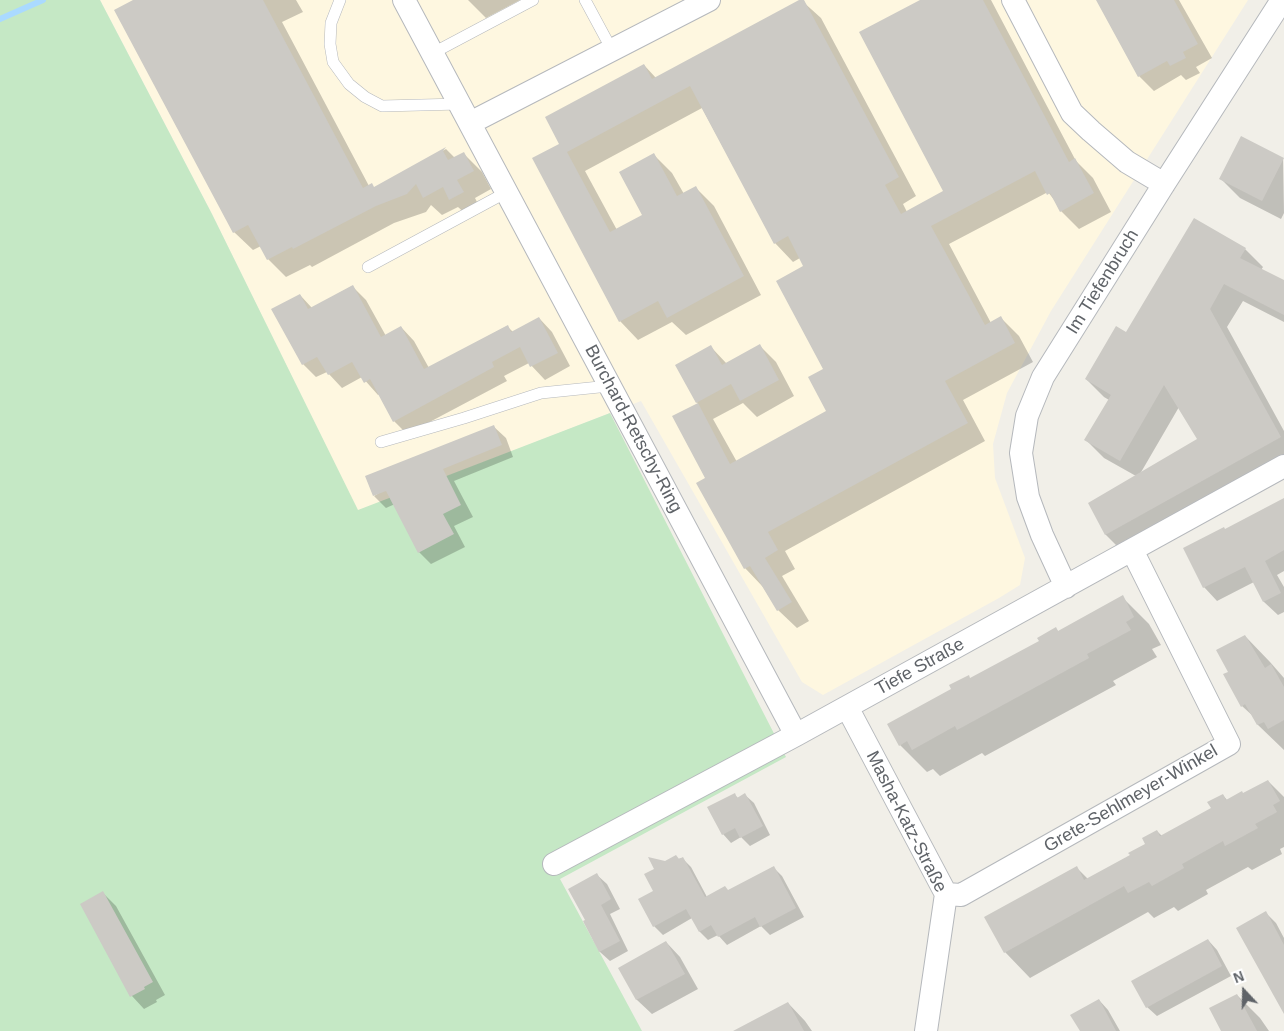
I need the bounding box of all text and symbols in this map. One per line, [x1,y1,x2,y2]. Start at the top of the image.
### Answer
street label: Im Tiefenbruch [1062,226,1144,338]
street label: Burchard-Retschy-Ring [580,341,686,517]
street label: Tiefe Straße [872,634,968,700]
street label: Grete-Sehlmeyer-Winkel [1040,740,1222,858]
street label: Masha-Katz-Straße [861,748,951,896]
north arrow [1219,966,1269,1016]
text: N [1231,968,1246,986]

